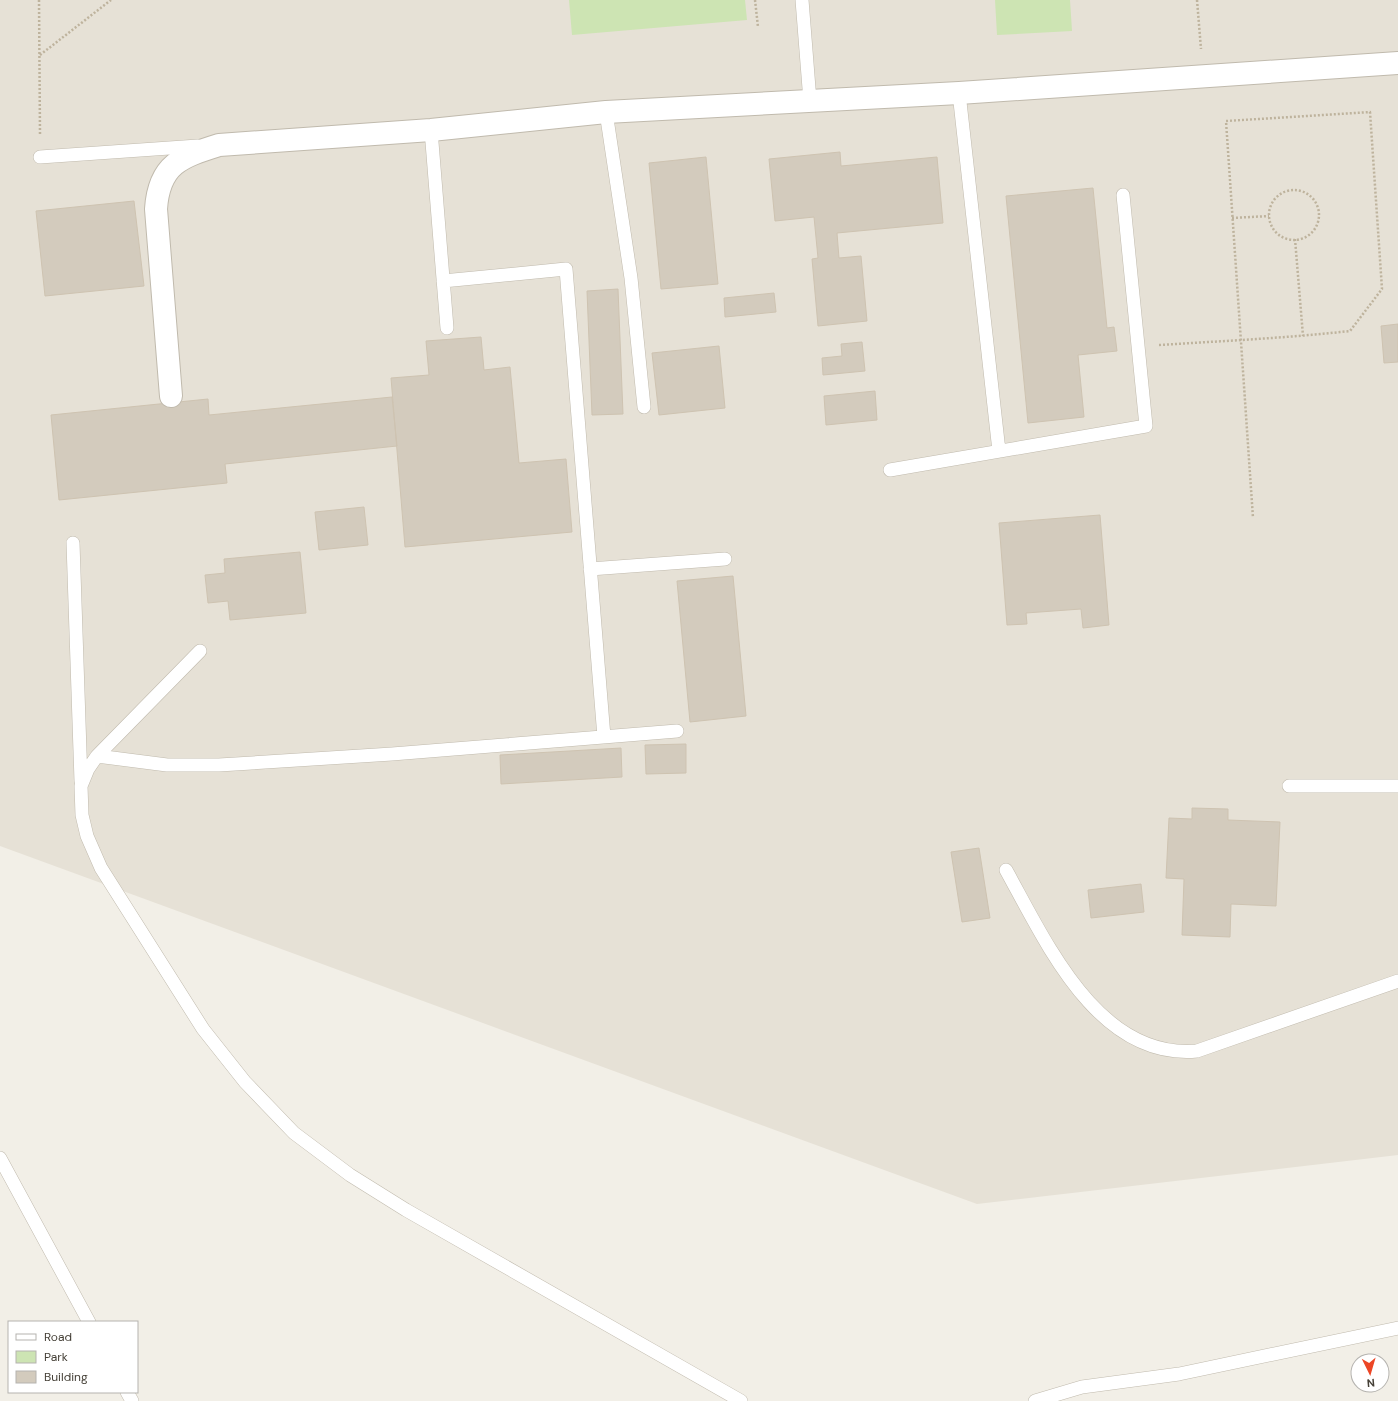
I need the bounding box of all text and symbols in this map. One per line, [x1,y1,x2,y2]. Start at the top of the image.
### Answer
legend [8,1321,138,1393]
text: Road [44,1329,72,1345]
text: Park [44,1349,68,1365]
north arrow [1350,1353,1390,1393]
text: Building [44,1369,88,1385]
text: N [1366,1376,1375,1390]

